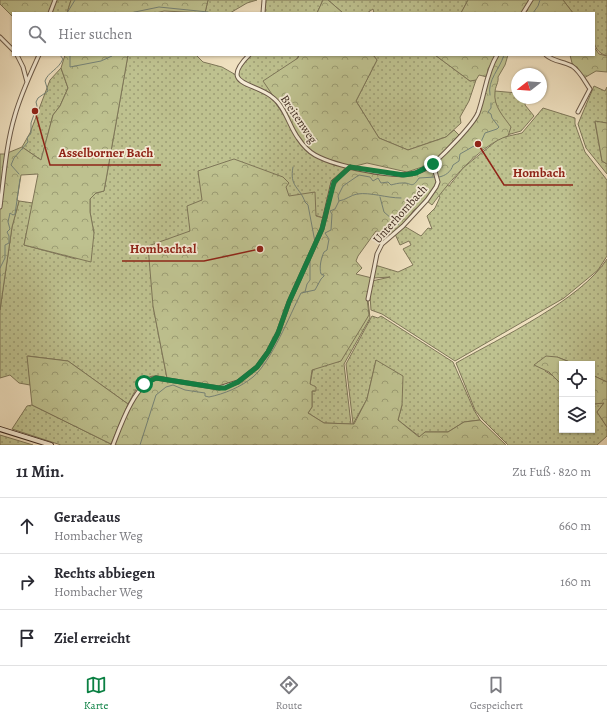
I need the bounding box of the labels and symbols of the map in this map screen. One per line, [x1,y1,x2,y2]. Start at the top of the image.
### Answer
north arrow [511,68,547,104]
street label: Breitenweg [277,92,321,146]
callout: Asselborner Bach [50,140,161,165]
text: Asselborner Bach [58,144,153,161]
route end [424,155,442,173]
callout: Hombach [504,160,573,185]
text: Hombach [513,164,565,181]
street label: Unterhombach [369,181,431,247]
callout: Hombachtal [122,236,204,261]
text: Hombachtal [130,240,197,257]
route start [135,375,153,393]

